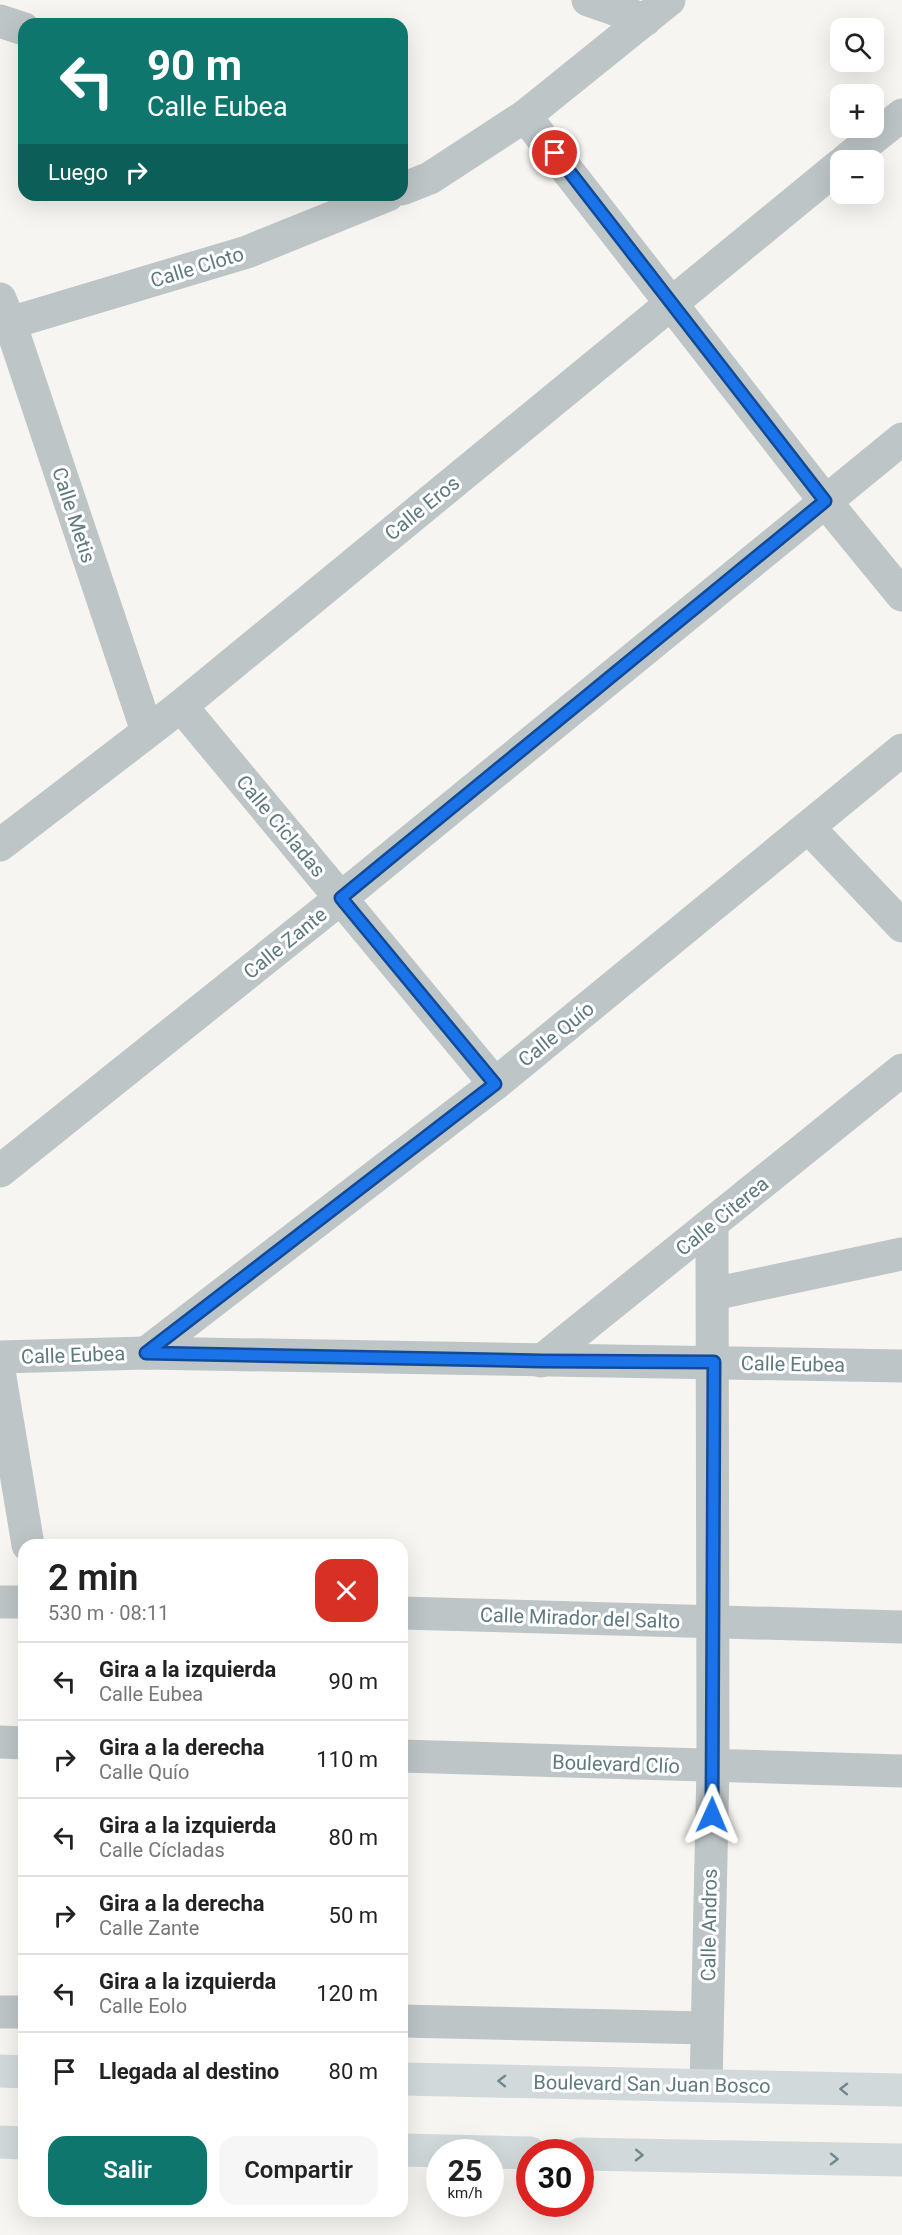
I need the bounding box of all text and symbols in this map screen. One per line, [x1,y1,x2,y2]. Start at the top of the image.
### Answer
map controls [830,18,884,204]
button: search [830,18,884,72]
text: 90 m [147,41,242,90]
icon: left [48,42,126,120]
button: + [830,84,884,138]
text: Calle Eubea [147,91,288,123]
pin [529,127,580,178]
icon: arrive [538,136,571,169]
button: − [830,150,884,204]
icon: right [120,156,153,189]
text: Luego [48,160,108,185]
street label: Calle Cloto [147,241,247,293]
street label: Calle Metis [47,464,101,566]
street label: Calle Eros [380,471,464,545]
street label: Calle Cícladas [231,770,331,882]
street label: Calle Zante [238,902,332,984]
street label: Calle Quío [513,996,599,1072]
street label: Calle Citerea [671,1171,773,1261]
street label: Calle Eubea [21,1341,125,1369]
street label: Calle Eubea [741,1351,845,1377]
text: 2 min [48,1557,138,1599]
button: close [315,1559,378,1622]
text: 530 m · 08:11 [48,1601,169,1625]
street label: Calle Mirador del Salto [479,1603,681,1633]
text: Gira a la izquierda [99,1657,276,1682]
icon: left [48,1665,81,1698]
text: 90 m [329,1669,378,1694]
text: Calle Eubea [99,1682,203,1706]
text: Gira a la derecha [99,1735,265,1760]
icon: right [48,1743,81,1776]
text: 110 m [316,1747,378,1772]
street label: Boulevard Clío [552,1750,680,1778]
text: Calle Quío [99,1760,189,1784]
position arrow [680,1783,744,1847]
text: Gira a la izquierda [99,1813,276,1838]
icon: left [48,1821,81,1854]
text: 80 m [329,1825,378,1850]
text: Calle Cícladas [99,1838,225,1862]
street label: Calle Andros [696,1868,722,1982]
text: Gira a la derecha [99,1891,265,1916]
icon: right [48,1899,81,1932]
text: 50 m [329,1903,378,1928]
text: Calle Zante [99,1916,199,1940]
text: Gira a la izquierda [99,1969,276,1994]
icon: left [48,1977,81,2010]
text: 120 m [316,1981,378,2006]
text: Calle Eolo [99,1994,187,2018]
icon: arrive [48,2055,81,2088]
text: Llegada al destino [99,2059,279,2084]
text: 80 m [329,2059,378,2084]
street label: Boulevard San Juan Bosco [533,2070,771,2098]
one-way arrow [497,2075,506,2087]
one-way arrow [839,2082,848,2095]
button: Salir [48,2136,207,2205]
button: Compartir [219,2136,378,2205]
speed limit sign: 30 [516,2139,594,2217]
one-way arrow [634,2149,643,2161]
text: 25 [448,2153,482,2188]
one-way arrow [829,2153,838,2165]
text: km/h [447,2184,483,2202]

